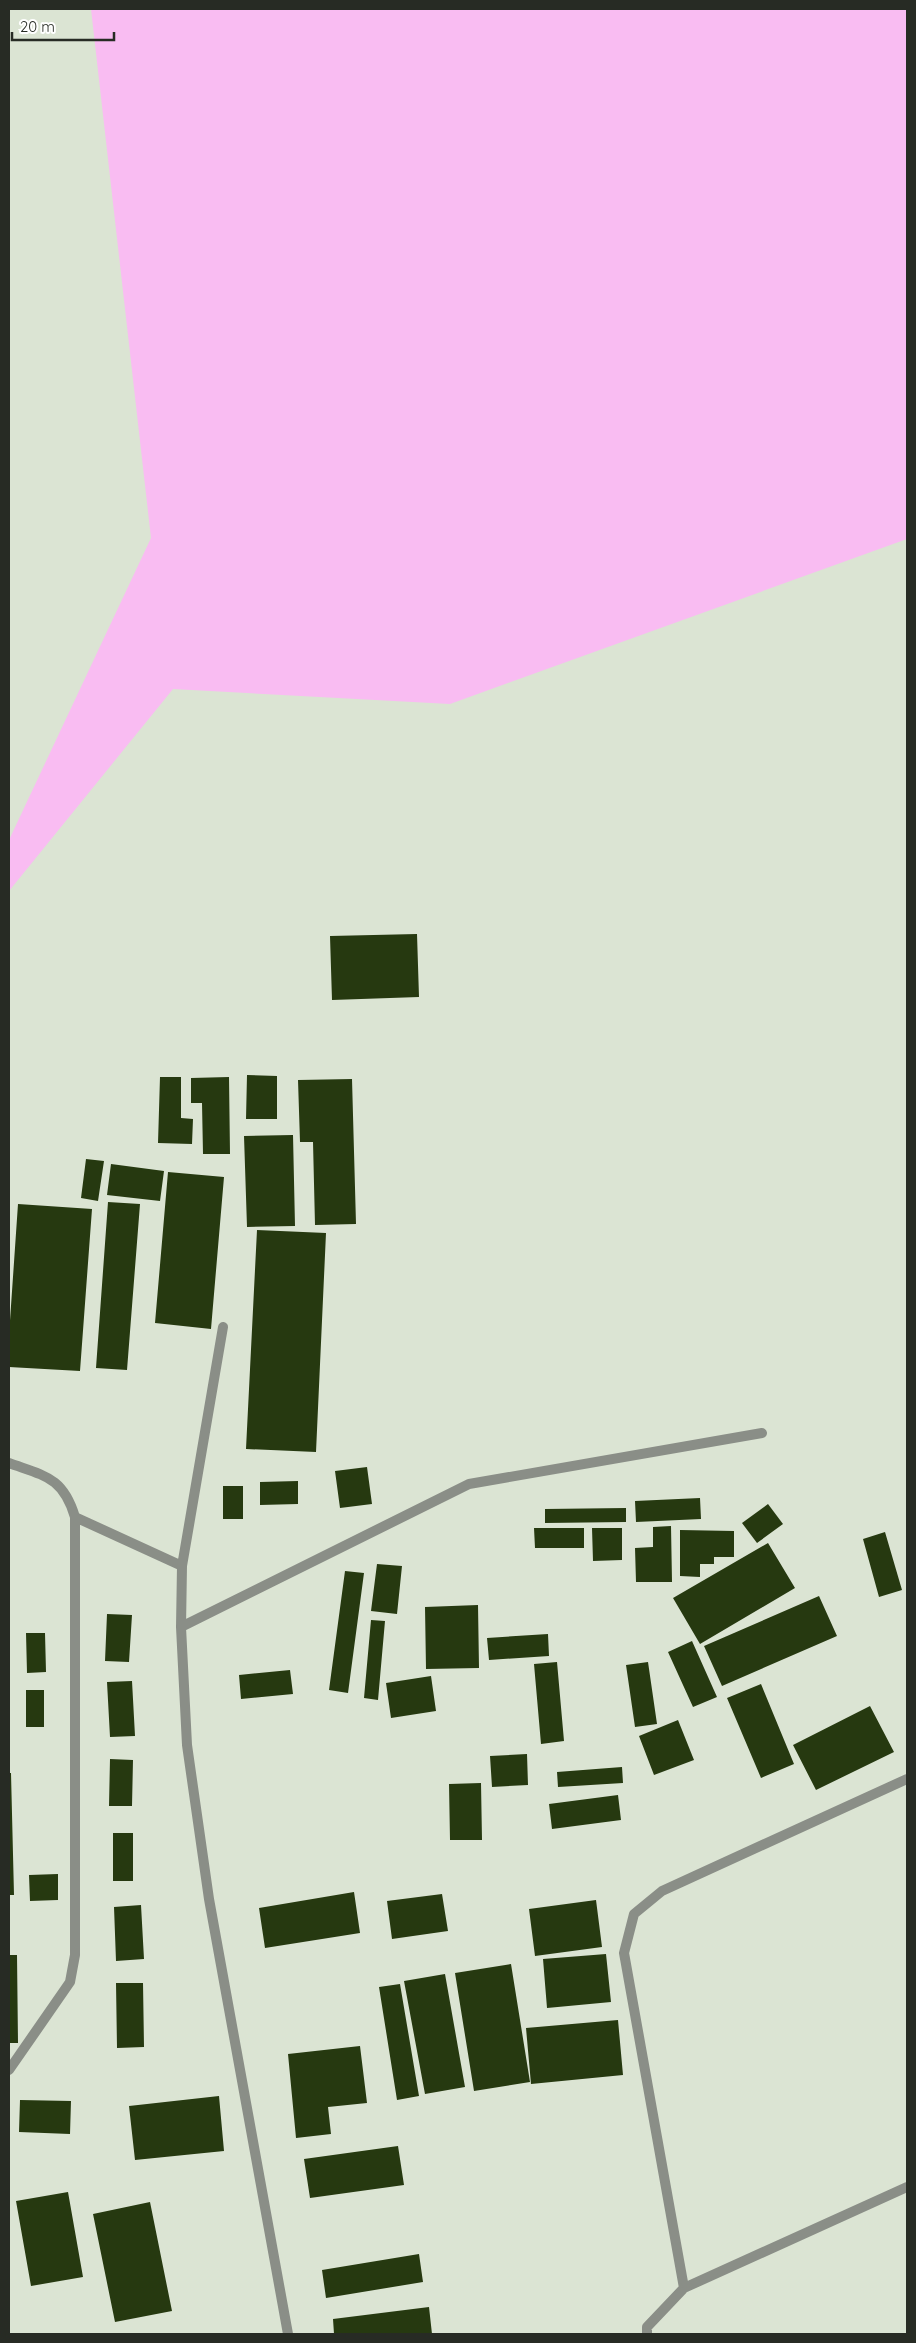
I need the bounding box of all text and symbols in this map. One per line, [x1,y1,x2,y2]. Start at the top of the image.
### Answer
scale bar [12,10,115,42]
text: 20 m [20,17,55,36]

